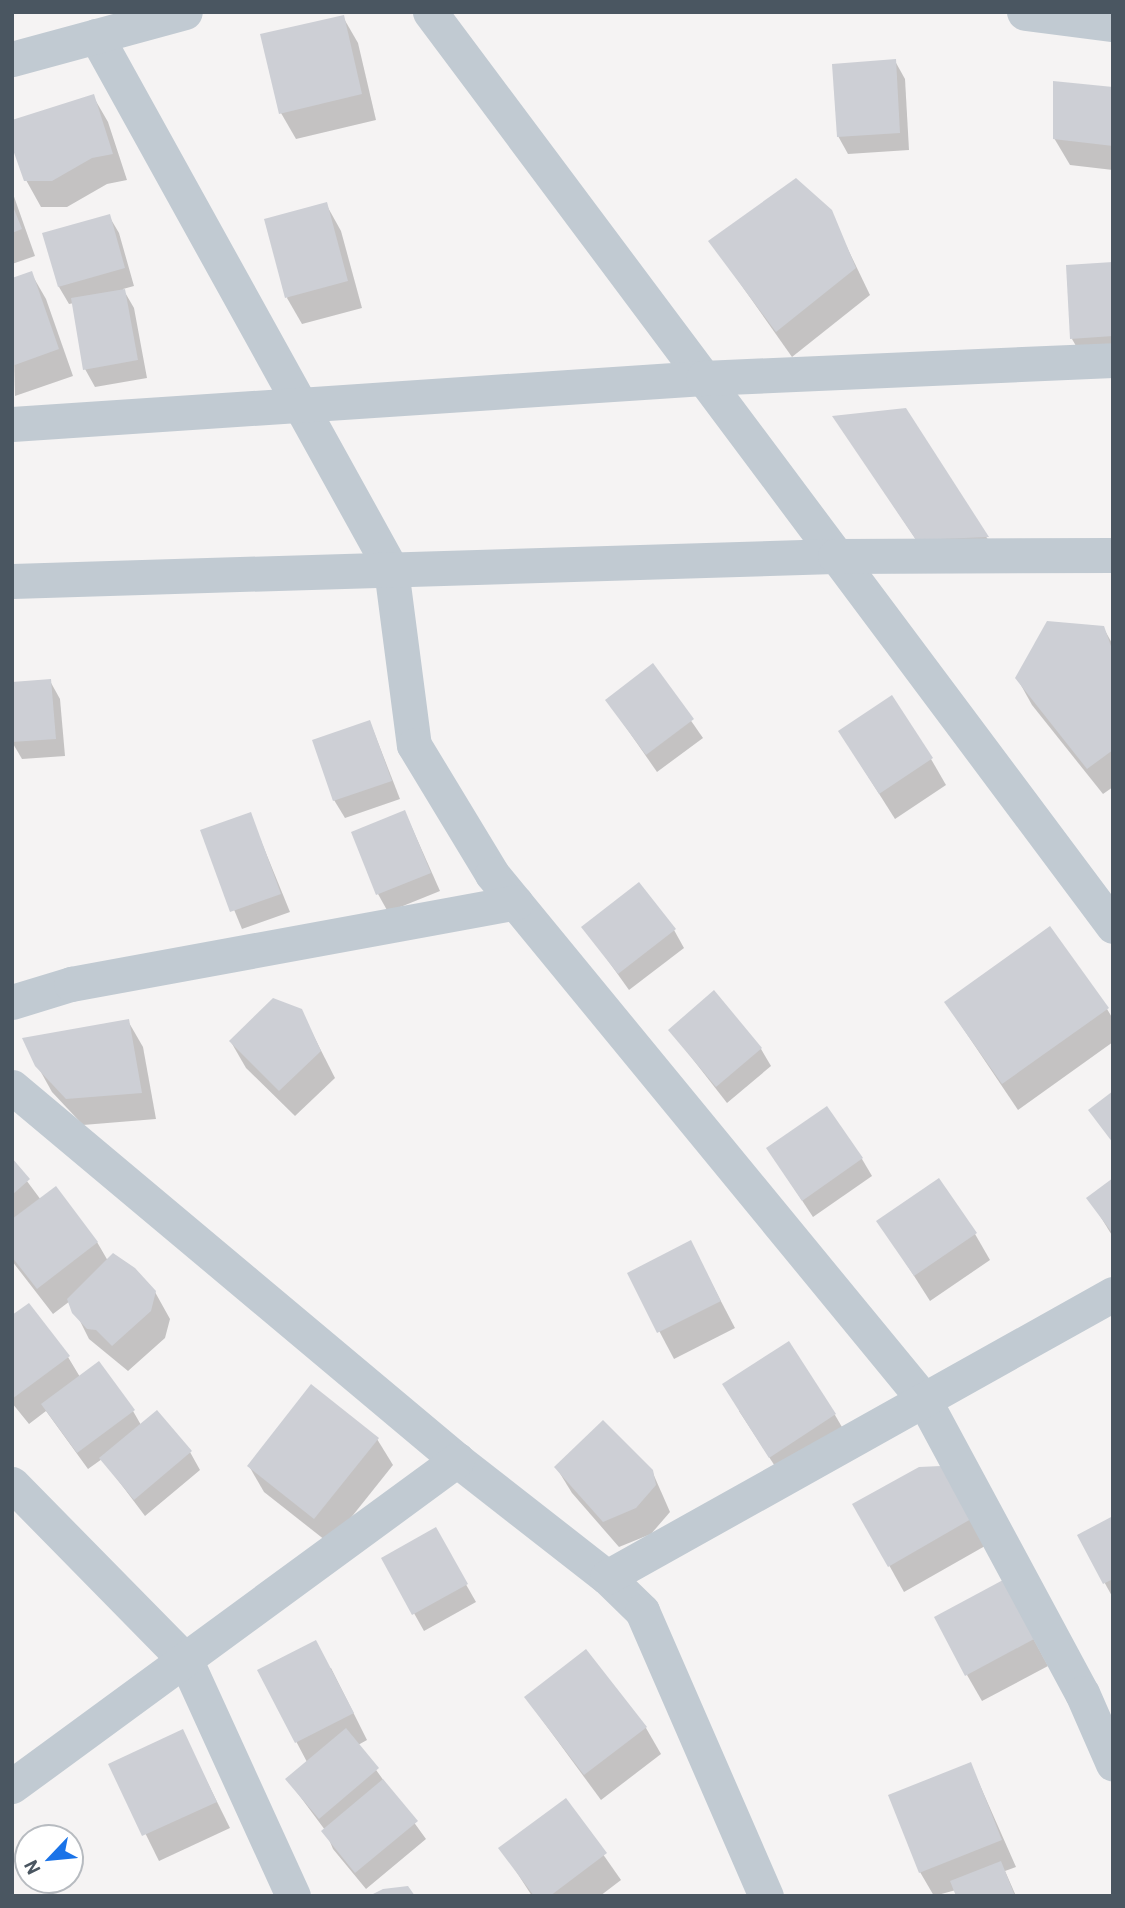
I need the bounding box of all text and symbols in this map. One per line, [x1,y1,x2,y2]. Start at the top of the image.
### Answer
north arrow [14,1824,84,1894]
text: N [18,1857,45,1878]

